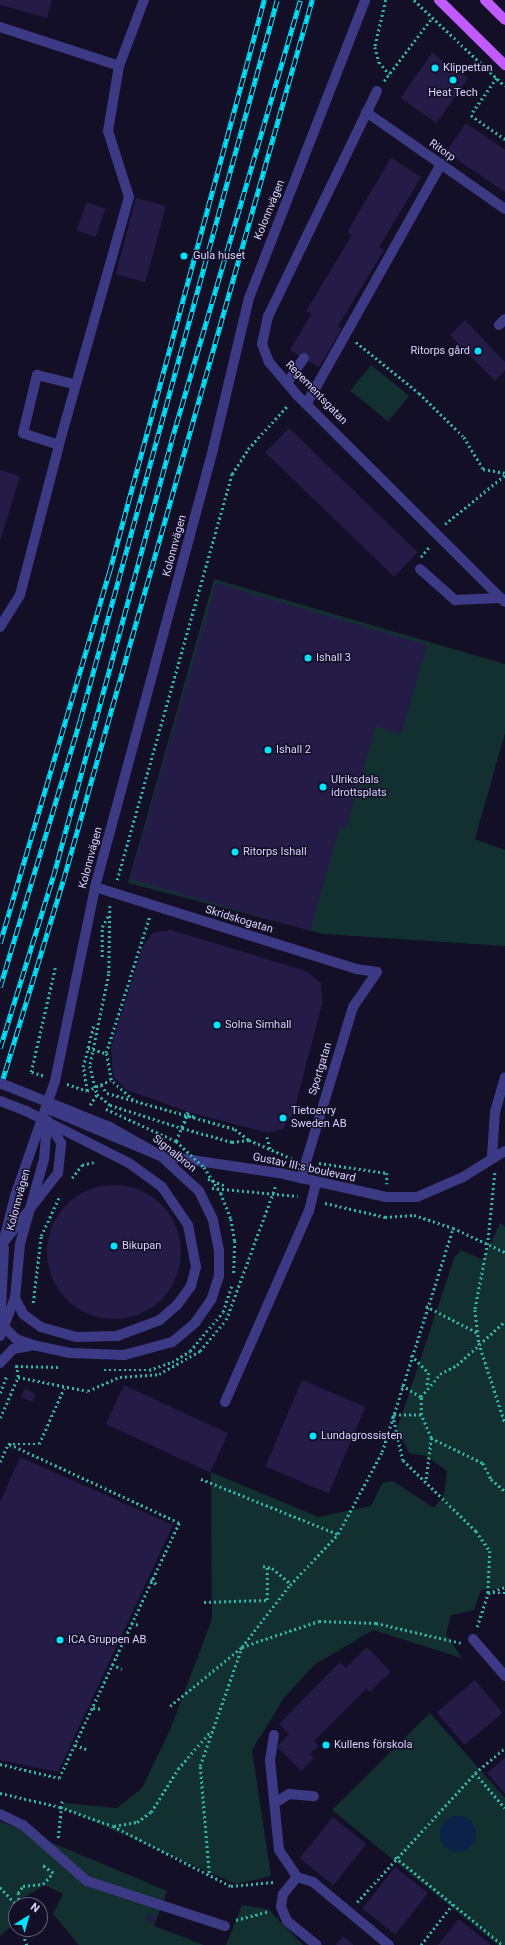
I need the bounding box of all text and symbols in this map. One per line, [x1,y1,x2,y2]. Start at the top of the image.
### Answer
place label: Klippettan [443,61,493,75]
marker: Klippettan [430,63,440,73]
marker: Heat Tech [448,75,458,85]
place label: Heat Tech [428,86,478,100]
street label: Ritorp [426,137,458,165]
street label: Kolonnvägen [252,178,288,242]
place label: Gula huset [193,249,245,263]
marker: Gula huset [178,250,190,262]
place label: Ritorps gård [410,344,470,358]
marker: Ritorps gård [473,346,483,356]
street label: Regementsgatan [282,358,350,428]
street label: Kolonnvägen [160,514,190,578]
place label: Ishall 3 [316,651,351,665]
marker: Ishall 3 [303,653,313,663]
place label: Ishall 2 [276,743,311,757]
marker: Ishall 2 [263,745,273,755]
place label: Ulriksdals idrottsplats [331,774,387,800]
marker: Ulriksdals idrottsplats [318,782,328,792]
street label: Kolonnvägen [76,826,106,890]
place label: Ritorps Ishall [243,845,307,859]
marker: Ritorps Ishall [230,847,240,857]
street label: Skridskogatan [204,903,274,937]
place label: Solna Simhall [225,1018,292,1032]
marker: Solna Simhall [212,1020,222,1030]
street label: Sportgatan [307,1041,335,1097]
place label: Tietoevry Sweden AB [291,1105,346,1131]
marker: Tietoevry Sweden AB [278,1113,288,1123]
street label: Signalbron [150,1132,198,1176]
street label: Gustav III:s boulevard [251,1151,357,1185]
street label: Kolonnvägen [4,1168,34,1232]
place label: Bikupan [122,1239,161,1253]
marker: Bikupan [109,1241,119,1251]
place label: Lundagrossisten [321,1429,402,1443]
marker: Lundagrossisten [308,1431,318,1441]
place label: ICA Gruppen AB [68,1633,146,1647]
marker: ICA Gruppen AB [55,1635,65,1645]
place label: Kullens förskola [334,1738,413,1752]
marker: Kullens förskola [321,1740,331,1750]
north arrow [8,1897,48,1937]
text: N [28,1900,42,1915]

